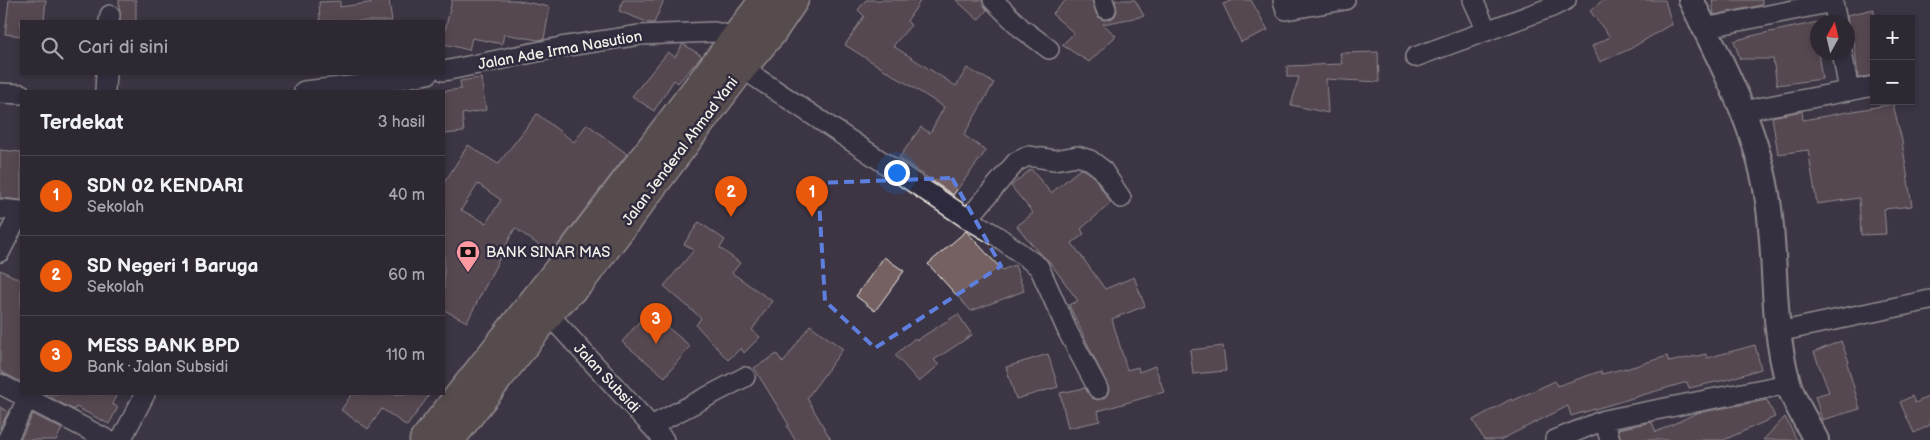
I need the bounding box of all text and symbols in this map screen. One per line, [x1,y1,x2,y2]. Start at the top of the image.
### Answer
north arrow [1810,15,1855,60]
map controls [1870,15,1915,105]
button: + [1870,15,1915,60]
search box [20,20,445,75]
street label: Jalan Ade Irma Nasution [477,27,644,74]
icon: search [38,34,66,62]
text: Cari di sini [78,36,168,59]
button: − [1870,60,1915,105]
street label: Jalan Jenderal Ahmad Yani [618,73,742,229]
text: Terdekat [40,110,124,135]
text: 3 hasil [378,113,425,132]
your location [884,160,910,186]
text: SDN 02 KENDARI [87,175,243,198]
pin: 2 [715,176,747,217]
pin: 1 [796,176,828,217]
text: 1 [53,186,59,205]
text: 40 m [388,186,425,205]
text: Sekolah [87,198,144,217]
bank icon: BANK SINAR MAS [455,239,481,273]
place label: BANK SINAR MAS [486,243,610,262]
text: SD Negeri 1 Baruga [87,255,259,278]
text: 2 [51,266,61,285]
text: 60 m [388,266,425,285]
text: Sekolah [87,278,144,297]
pin: 3 [640,303,672,344]
text: MESS BANK BPD [87,335,240,358]
street label: Jalan Subsidi [569,339,644,417]
text: 3 [51,346,61,365]
text: 110 m [386,346,425,365]
text: Bank · Jalan Subsidi [87,358,228,377]

